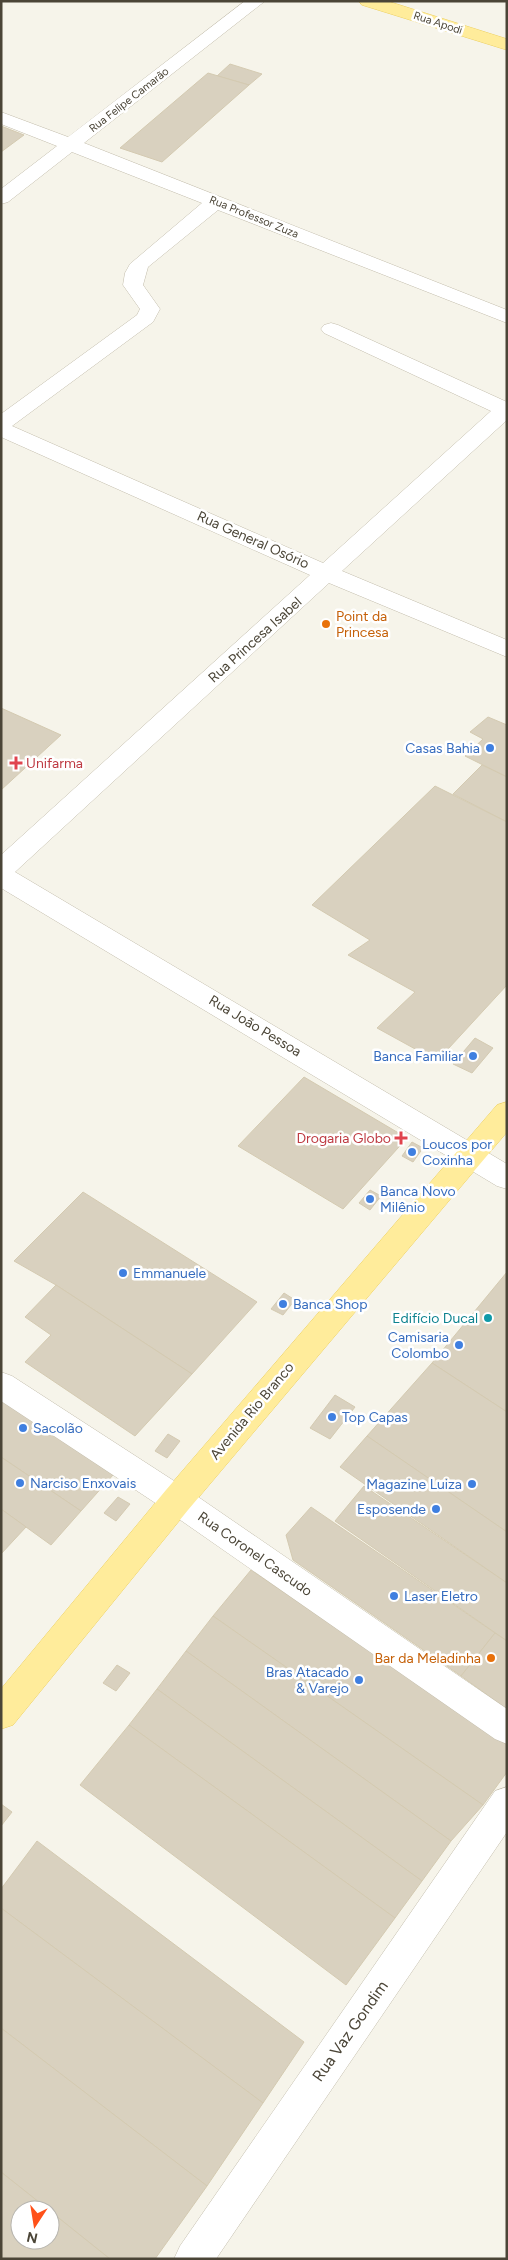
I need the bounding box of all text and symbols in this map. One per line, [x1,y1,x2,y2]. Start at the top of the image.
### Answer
street label: Rua Apodi [412,9,464,37]
street label: Rua Felipe Camarão [87,65,171,135]
street label: Rua Professor Zuza [207,193,301,241]
street label: Rua General Osório [194,508,312,572]
street label: Rua Princesa Isabel [205,594,305,686]
place label: Point da Princesa [336,608,389,641]
marker: Point da Princesa [320,618,332,630]
place label: Casas Bahia [405,740,480,757]
marker: Casas Bahia [484,742,496,754]
place label: Unifarma [26,755,83,772]
marker: Unifarma [10,757,22,769]
street label: Rua João Pessoa [206,992,304,1060]
place label: Banca Familiar [373,1048,463,1065]
marker: Banca Familiar [467,1050,479,1062]
place label: Drogaria Globo [296,1130,391,1147]
marker: Drogaria Globo [395,1132,407,1144]
place label: Loucos por Coxinha [422,1136,492,1169]
marker: Loucos por Coxinha [406,1146,418,1158]
place label: Banca Novo Milênio [380,1183,456,1216]
marker: Banca Novo Milênio [364,1193,376,1205]
place label: Emmanuele [133,1265,207,1282]
marker: Emmanuele [117,1267,129,1279]
place label: Banca Shop [293,1296,367,1313]
marker: Banca Shop [277,1298,289,1310]
place label: Edifício Ducal [392,1310,478,1327]
marker: Edifício Ducal [482,1312,494,1324]
place label: Camisaria Colombo [388,1329,449,1362]
marker: Camisaria Colombo [453,1339,465,1351]
street label: Avenida Rio Branco [206,1359,298,1463]
place label: Top Capas [342,1409,408,1426]
marker: Top Capas [326,1411,338,1423]
place label: Sacolão [33,1420,83,1437]
marker: Sacolão [17,1422,29,1434]
place label: Narciso Enxovais [30,1475,136,1492]
place label: Magazine Luiza [366,1476,462,1493]
marker: Narciso Enxovais [14,1477,26,1489]
marker: Magazine Luiza [466,1478,478,1490]
place label: Esposende [357,1501,426,1518]
marker: Esposende [430,1503,442,1515]
street label: Rua Coronel Cascudo [195,1508,315,1600]
place label: Laser Eletro [404,1588,478,1605]
marker: Laser Eletro [388,1590,400,1602]
place label: Bar da Meladinha [374,1650,481,1667]
marker: Bar da Meladinha [485,1652,497,1664]
place label: Bras Atacado & Varejo [266,1664,349,1697]
marker: Bras Atacado & Varejo [353,1674,365,1686]
street label: Rua Vaz Gondim [308,1977,392,2085]
north arrow [10,2200,60,2250]
text: N [25,2228,39,2247]

